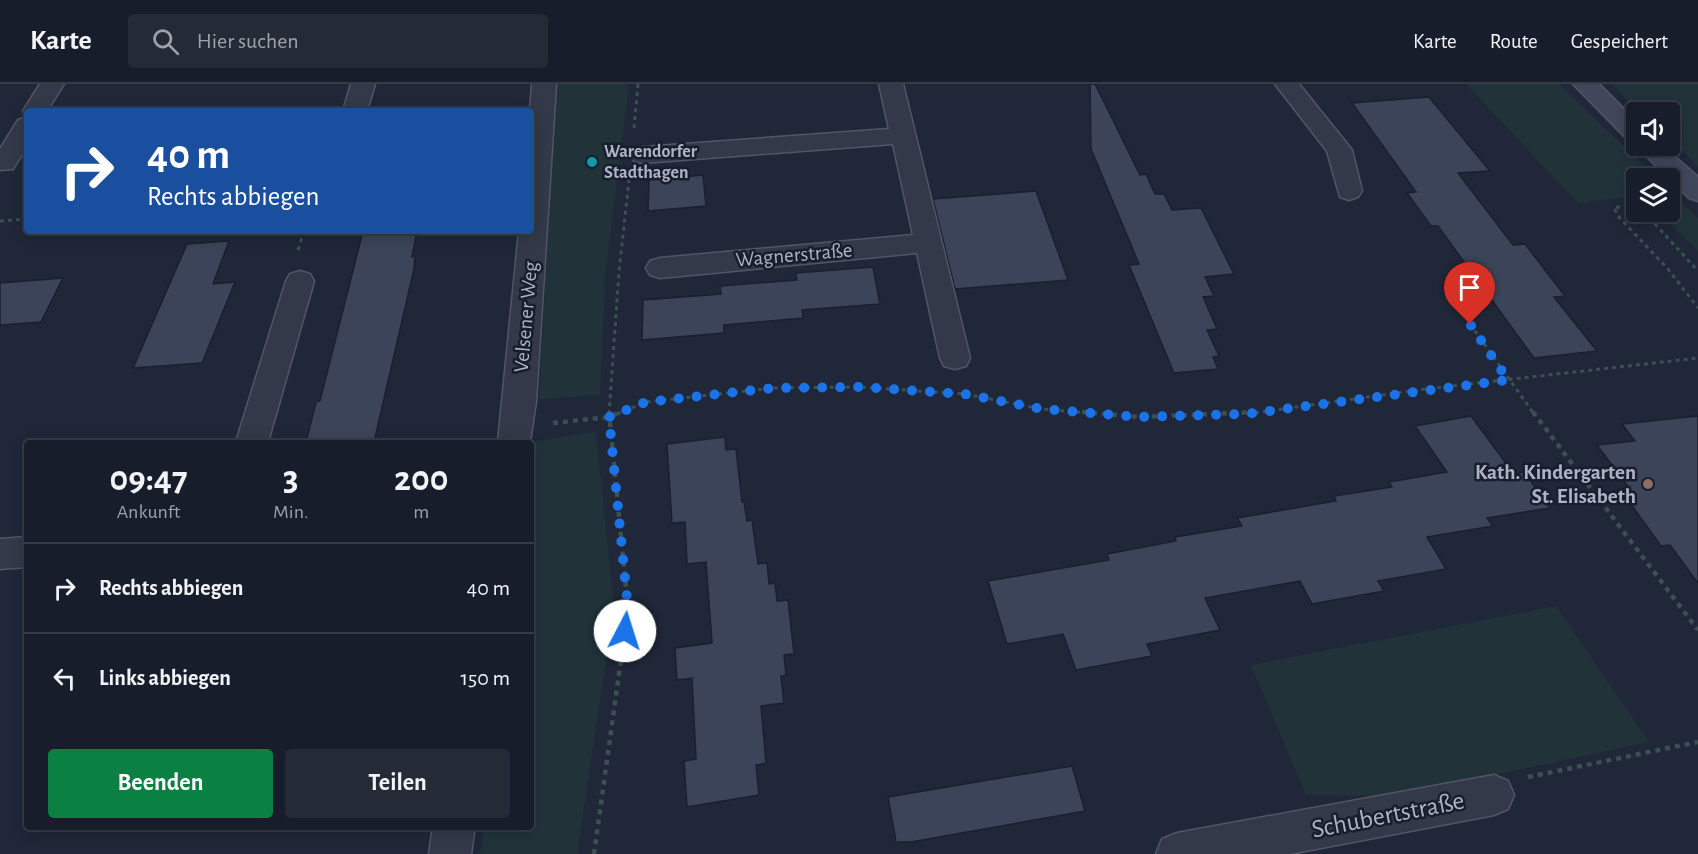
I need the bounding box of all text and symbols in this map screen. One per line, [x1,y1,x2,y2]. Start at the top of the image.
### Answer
search box [128,14,548,68]
icon: search [149,25,182,58]
text: Karte [30,27,92,55]
text: Hier suchen [197,30,299,52]
text: Karte [1413,31,1457,52]
text: Route [1490,31,1538,52]
text: Gespeichert [1571,31,1668,52]
map controls [1626,102,1680,222]
button: sound [1626,102,1680,156]
icon: right [48,132,126,210]
text: 40 m [147,134,230,176]
place label: Warendorfer Stadthagen [604,143,698,182]
marker: Warendorfer Stadthagen [585,155,599,169]
button: layers [1626,168,1680,222]
text: Rechts abbiegen [147,183,319,210]
street label: Wagnerstraße [735,239,853,271]
street label: Velsener Weg [511,260,541,373]
pin [1444,262,1495,324]
icon: arrive [1453,271,1486,304]
text: 09:47 [109,461,188,497]
text: 3 [283,461,299,497]
text: 200 [394,461,449,497]
place label: Kath. Kindergarten St. Elisabeth [1475,462,1636,507]
marker: Kath. Kindergarten St. Elisabeth [1641,477,1655,491]
text: Ankunft [117,502,180,522]
text: Min. [273,502,309,522]
text: m [413,502,429,522]
icon: right [48,572,81,605]
text: Rechts abbiegen [99,577,243,599]
text: 40 m [467,577,510,599]
position arrow [593,599,657,663]
icon: left [48,662,81,695]
text: Links abbiegen [99,667,231,689]
text: 150 m [460,667,510,689]
button: Beenden [48,749,273,818]
button: Teilen [285,749,510,818]
street label: Schubertstraße [1309,787,1467,843]

